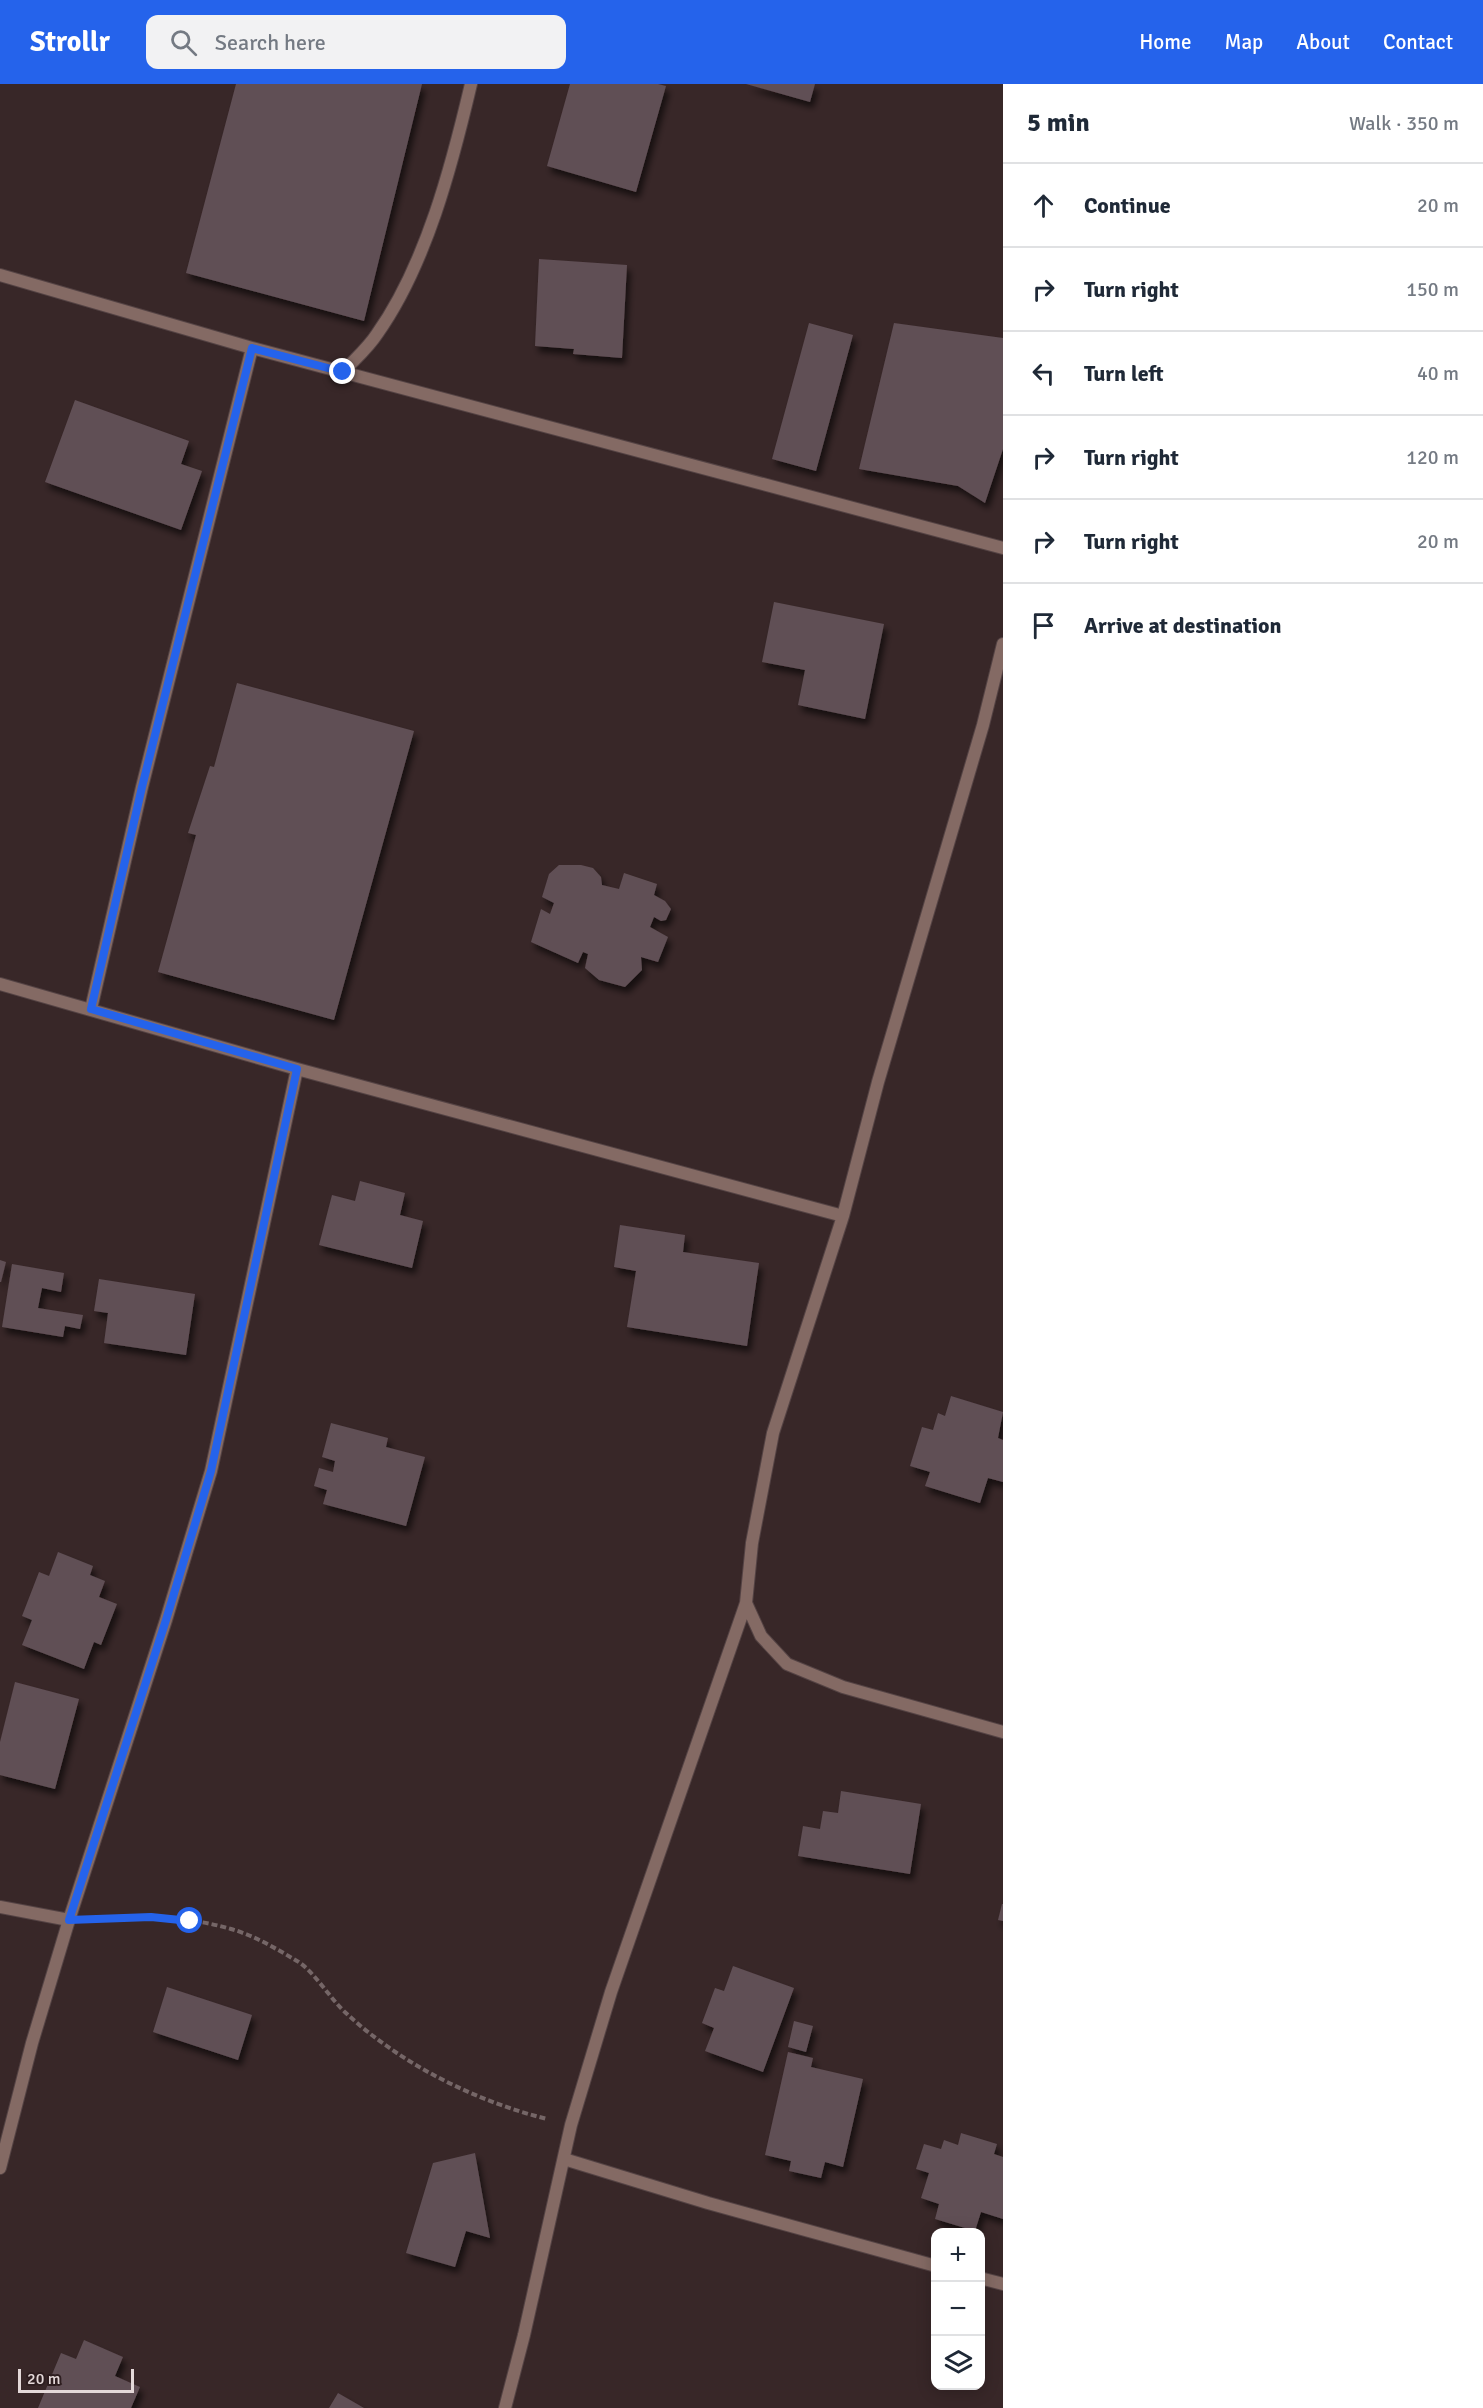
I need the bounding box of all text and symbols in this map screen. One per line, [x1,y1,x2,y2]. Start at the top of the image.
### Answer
search box [146,15,566,69]
text: Strollr [30,25,110,59]
icon: search [167,26,200,59]
text: Search here [215,29,326,56]
text: Home [1139,29,1192,55]
text: Map [1225,29,1263,55]
text: About [1296,29,1350,55]
text: Contact [1383,29,1453,55]
text: 5 min [1027,107,1090,139]
text: Walk · 350 m [1349,111,1459,136]
icon: ahead [1027,189,1060,222]
text: Continue [1084,192,1171,219]
text: 20 m [1417,193,1459,218]
icon: right [1027,273,1060,306]
text: Turn right [1084,276,1179,303]
text: 150 m [1406,277,1459,302]
icon: left [1027,357,1060,390]
route end [329,358,355,384]
text: Turn left [1084,360,1164,387]
text: 40 m [1417,361,1459,386]
icon: right [1027,441,1060,474]
text: Turn right [1084,444,1179,471]
text: 120 m [1406,445,1459,470]
icon: right [1027,525,1060,558]
text: Turn right [1084,528,1179,555]
text: 20 m [1417,529,1459,554]
icon: arrive [1027,609,1060,642]
text: Arrive at destination [1084,612,1281,639]
route start [176,1907,202,1933]
map controls [931,2228,985,2390]
button: + [931,2228,985,2282]
button: − [931,2282,985,2336]
button: layers [931,2336,985,2390]
scale bar [18,2366,134,2394]
text: 20 m [27,2369,61,2389]

